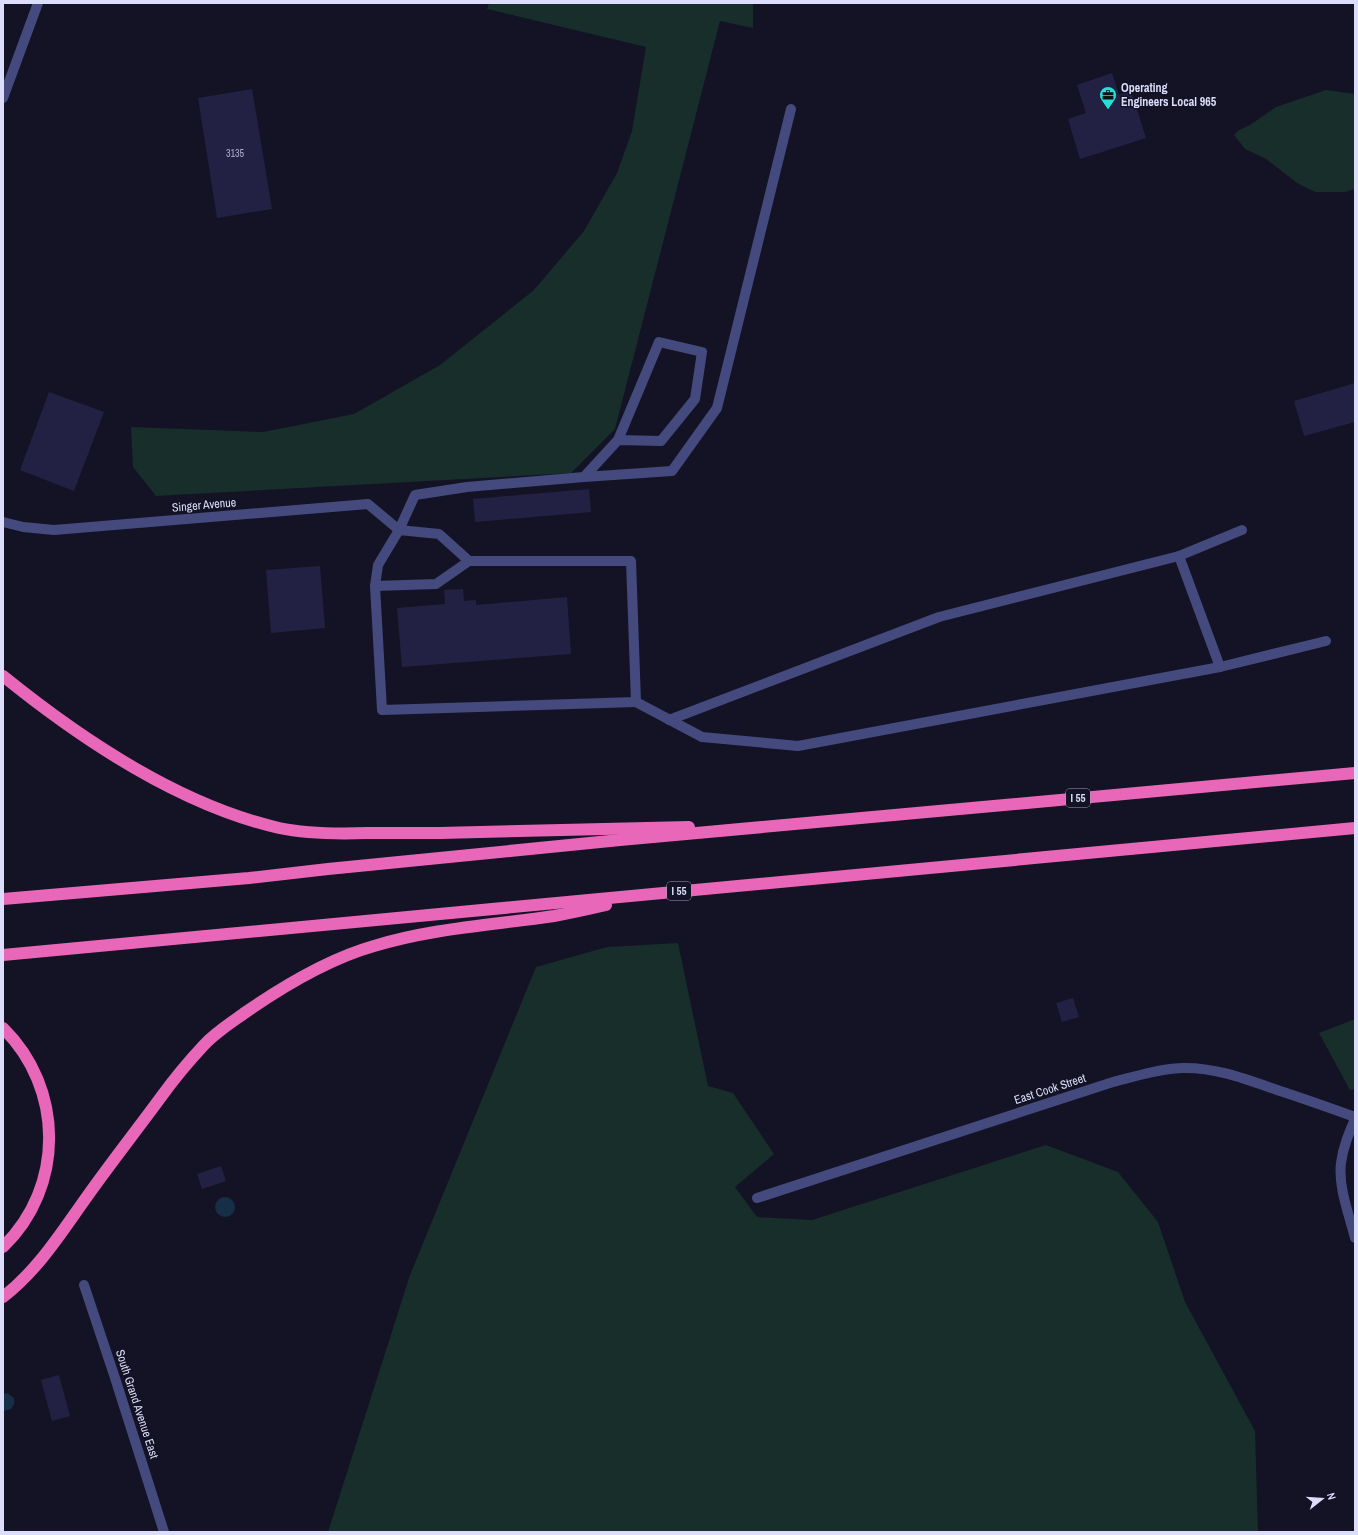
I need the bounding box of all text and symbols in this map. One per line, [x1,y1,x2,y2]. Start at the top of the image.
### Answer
place label: Operating Engineers Local 965 [1121,80,1217,110]
office icon: Operating Engineers Local 965 [1098,85,1118,110]
house number: 3135 [226,147,245,160]
street label: Singer Avenue [171,494,237,516]
road number: I 55 [1066,789,1090,807]
road number: I 55 [667,882,691,900]
street label: East Cook Street [1012,1070,1088,1108]
street label: South Grand Avenue East [112,1347,162,1461]
north arrow [1302,1479,1342,1519]
text: N [1324,1491,1339,1501]

